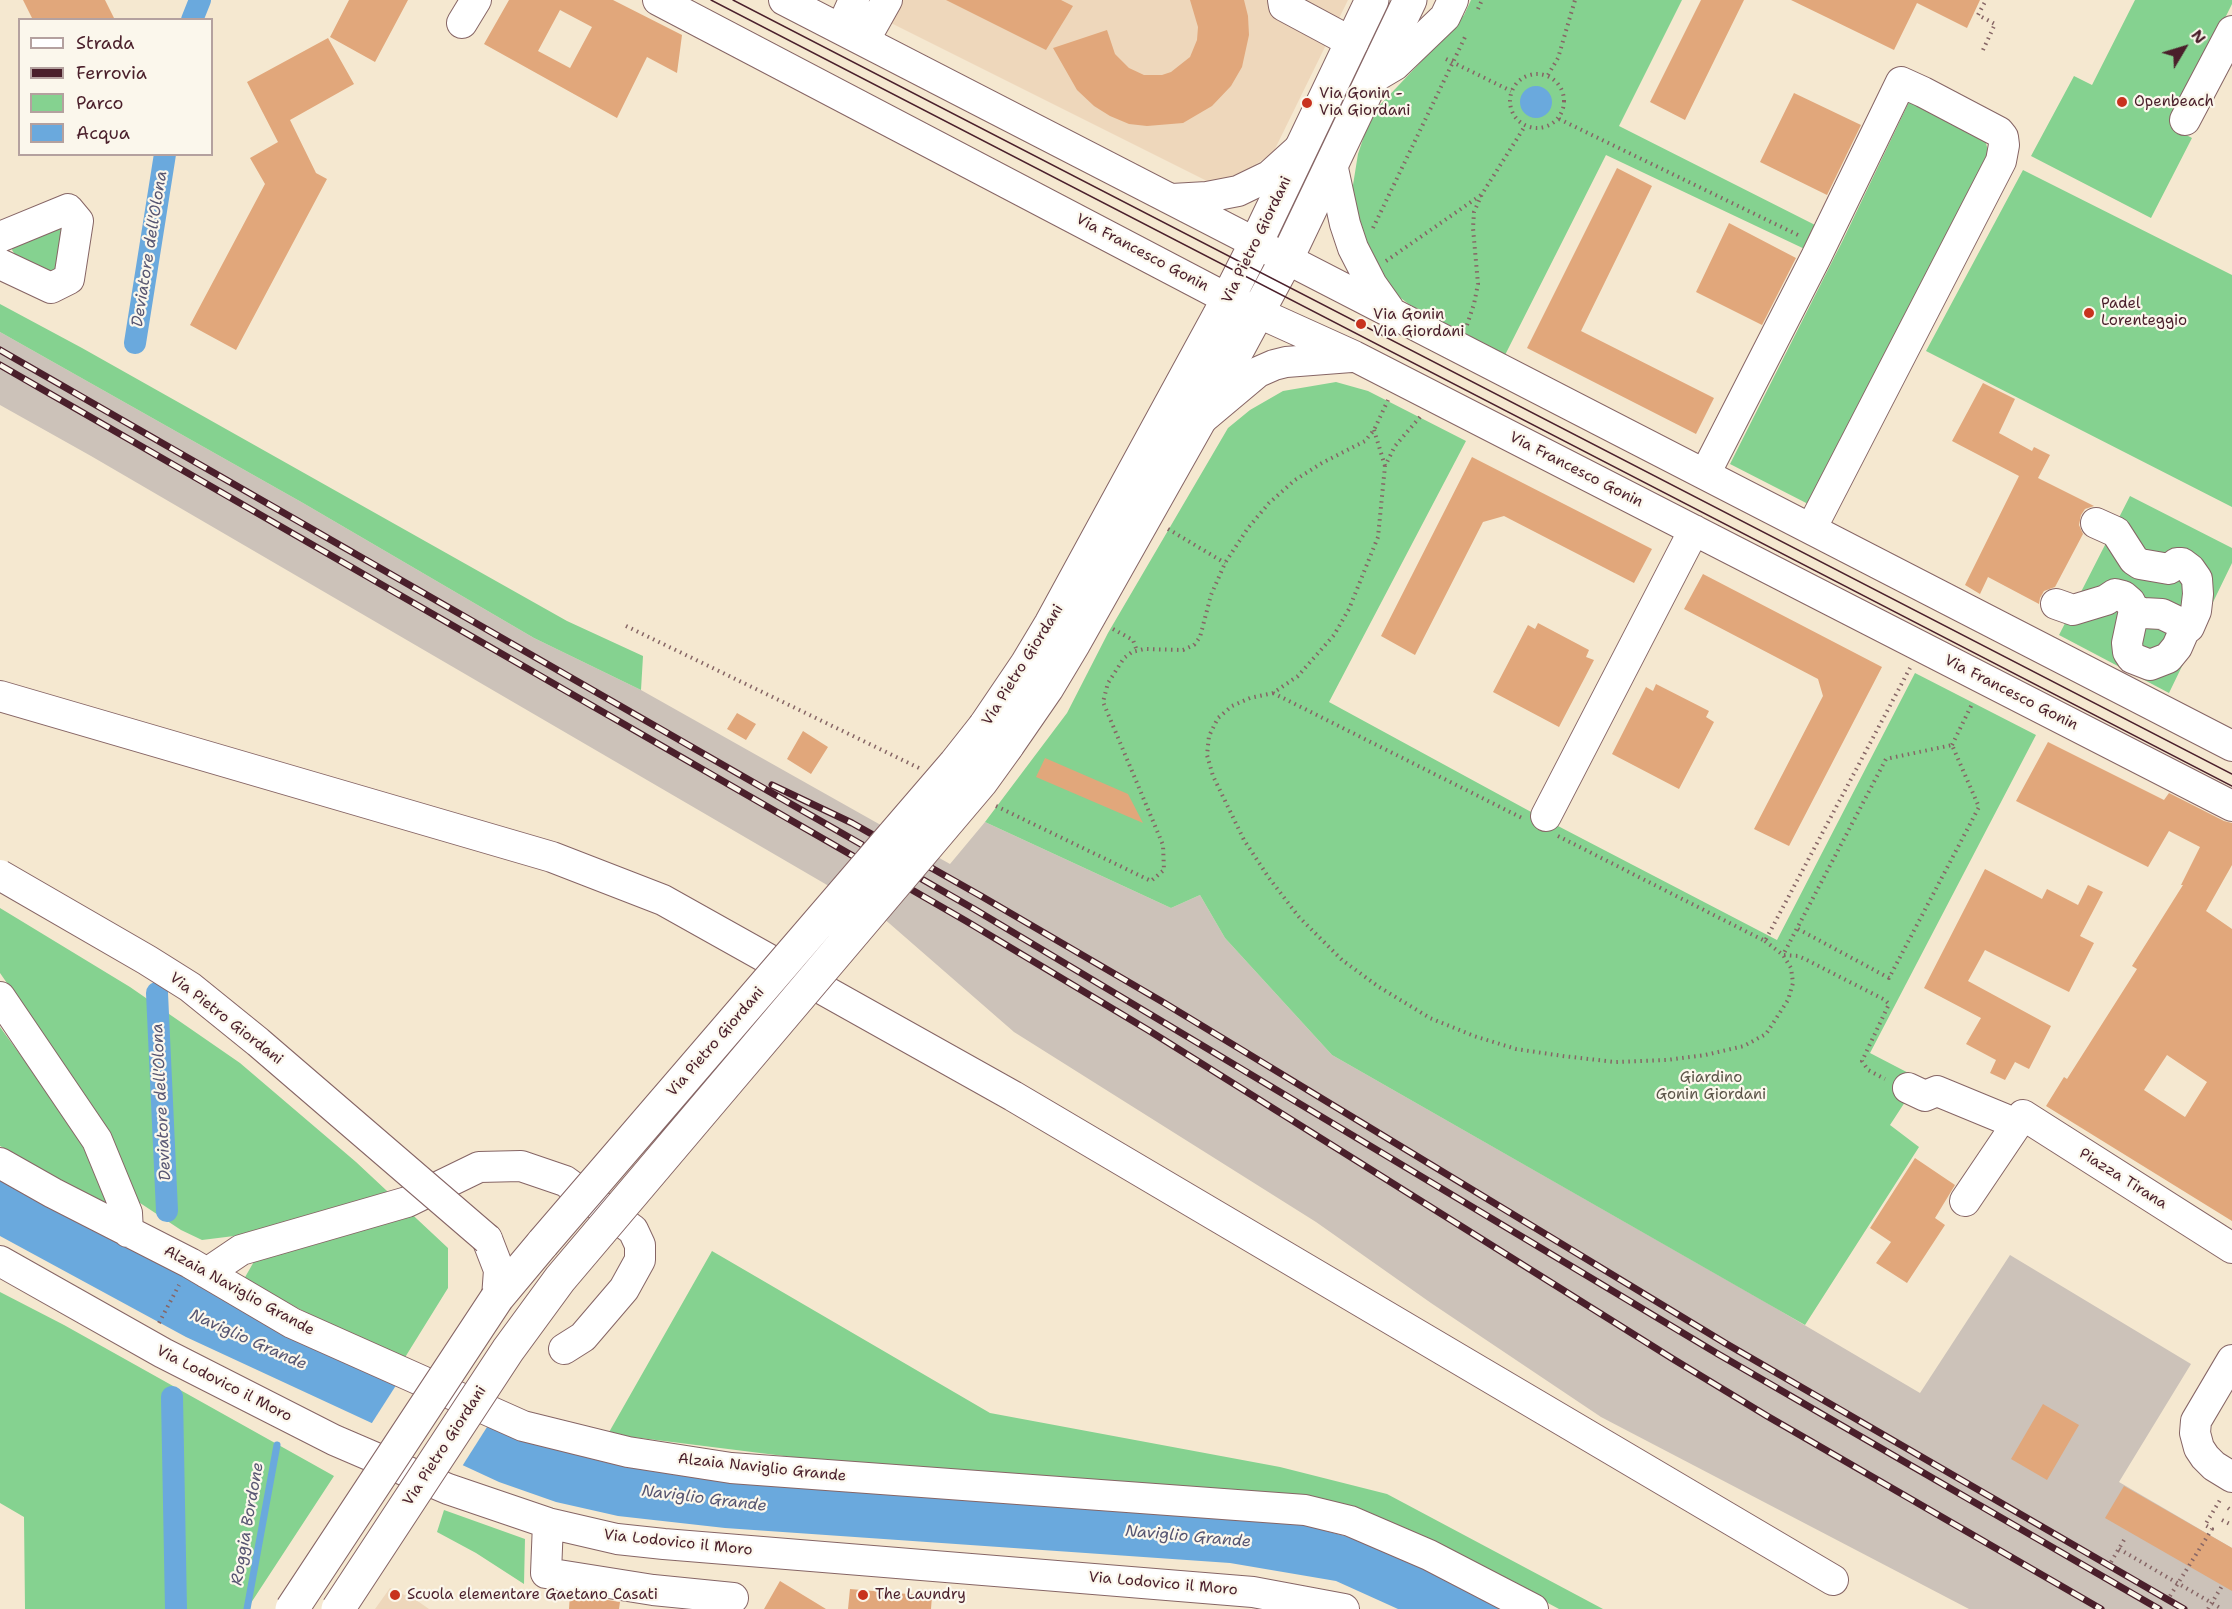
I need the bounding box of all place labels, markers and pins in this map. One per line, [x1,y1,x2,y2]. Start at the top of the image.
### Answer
place label: Via Gonin - Via Giordani [1319,85,1411,120]
place label: Openbeach [2134,93,2214,111]
marker: Openbeach [2115,95,2129,109]
marker: Via Gonin - Via Giordani [1300,96,1314,110]
place label: Padel Lorenteggio [2101,295,2187,330]
place label: Via Gonin Via Giordani [1373,306,1465,341]
marker: Padel Lorenteggio [2082,306,2096,320]
marker: Via Gonin Via Giordani [1354,317,1368,331]
place label: Scuola elementare Gaetano Casati [407,1586,658,1604]
place label: The Laundry [875,1586,966,1604]
marker: Scuola elementare Gaetano Casati [388,1588,402,1602]
marker: The Laundry [856,1588,870,1602]

